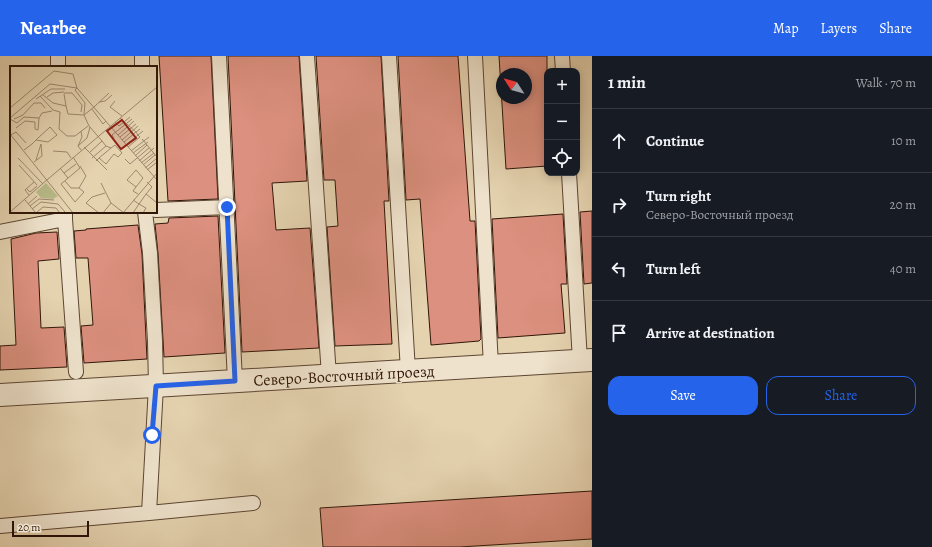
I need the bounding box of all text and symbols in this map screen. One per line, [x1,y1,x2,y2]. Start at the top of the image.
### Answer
text: Nearbee [20,15,86,41]
text: Map [773,19,799,38]
text: Layers [821,19,857,38]
text: Share [879,19,912,38]
inset map [10,66,157,213]
north arrow [496,68,532,104]
map controls [544,68,580,176]
button: + [544,68,580,104]
text: 1 min [608,71,646,94]
text: Walk · 70 m [856,74,916,91]
button: − [544,104,580,140]
icon: ahead [608,130,630,152]
text: Continue [646,131,704,151]
text: 10 m [891,132,916,149]
button: locate [544,140,580,176]
text: Turn right [646,186,711,206]
icon: right [608,194,630,216]
text: 20 m [890,196,916,213]
route end [218,198,236,216]
text: Северо-Восточный проезд [646,206,793,223]
icon: left [608,258,630,280]
text: Turn left [646,259,701,279]
text: 40 m [890,260,916,277]
icon: arrive [608,322,630,344]
text: Arrive at destination [646,323,775,343]
street label: Северо-Восточный проезд [253,360,435,392]
button: Save [608,376,758,415]
button: Share [766,376,916,415]
route start [143,426,161,444]
scale bar [12,519,89,538]
text: 20 m [18,520,40,535]

